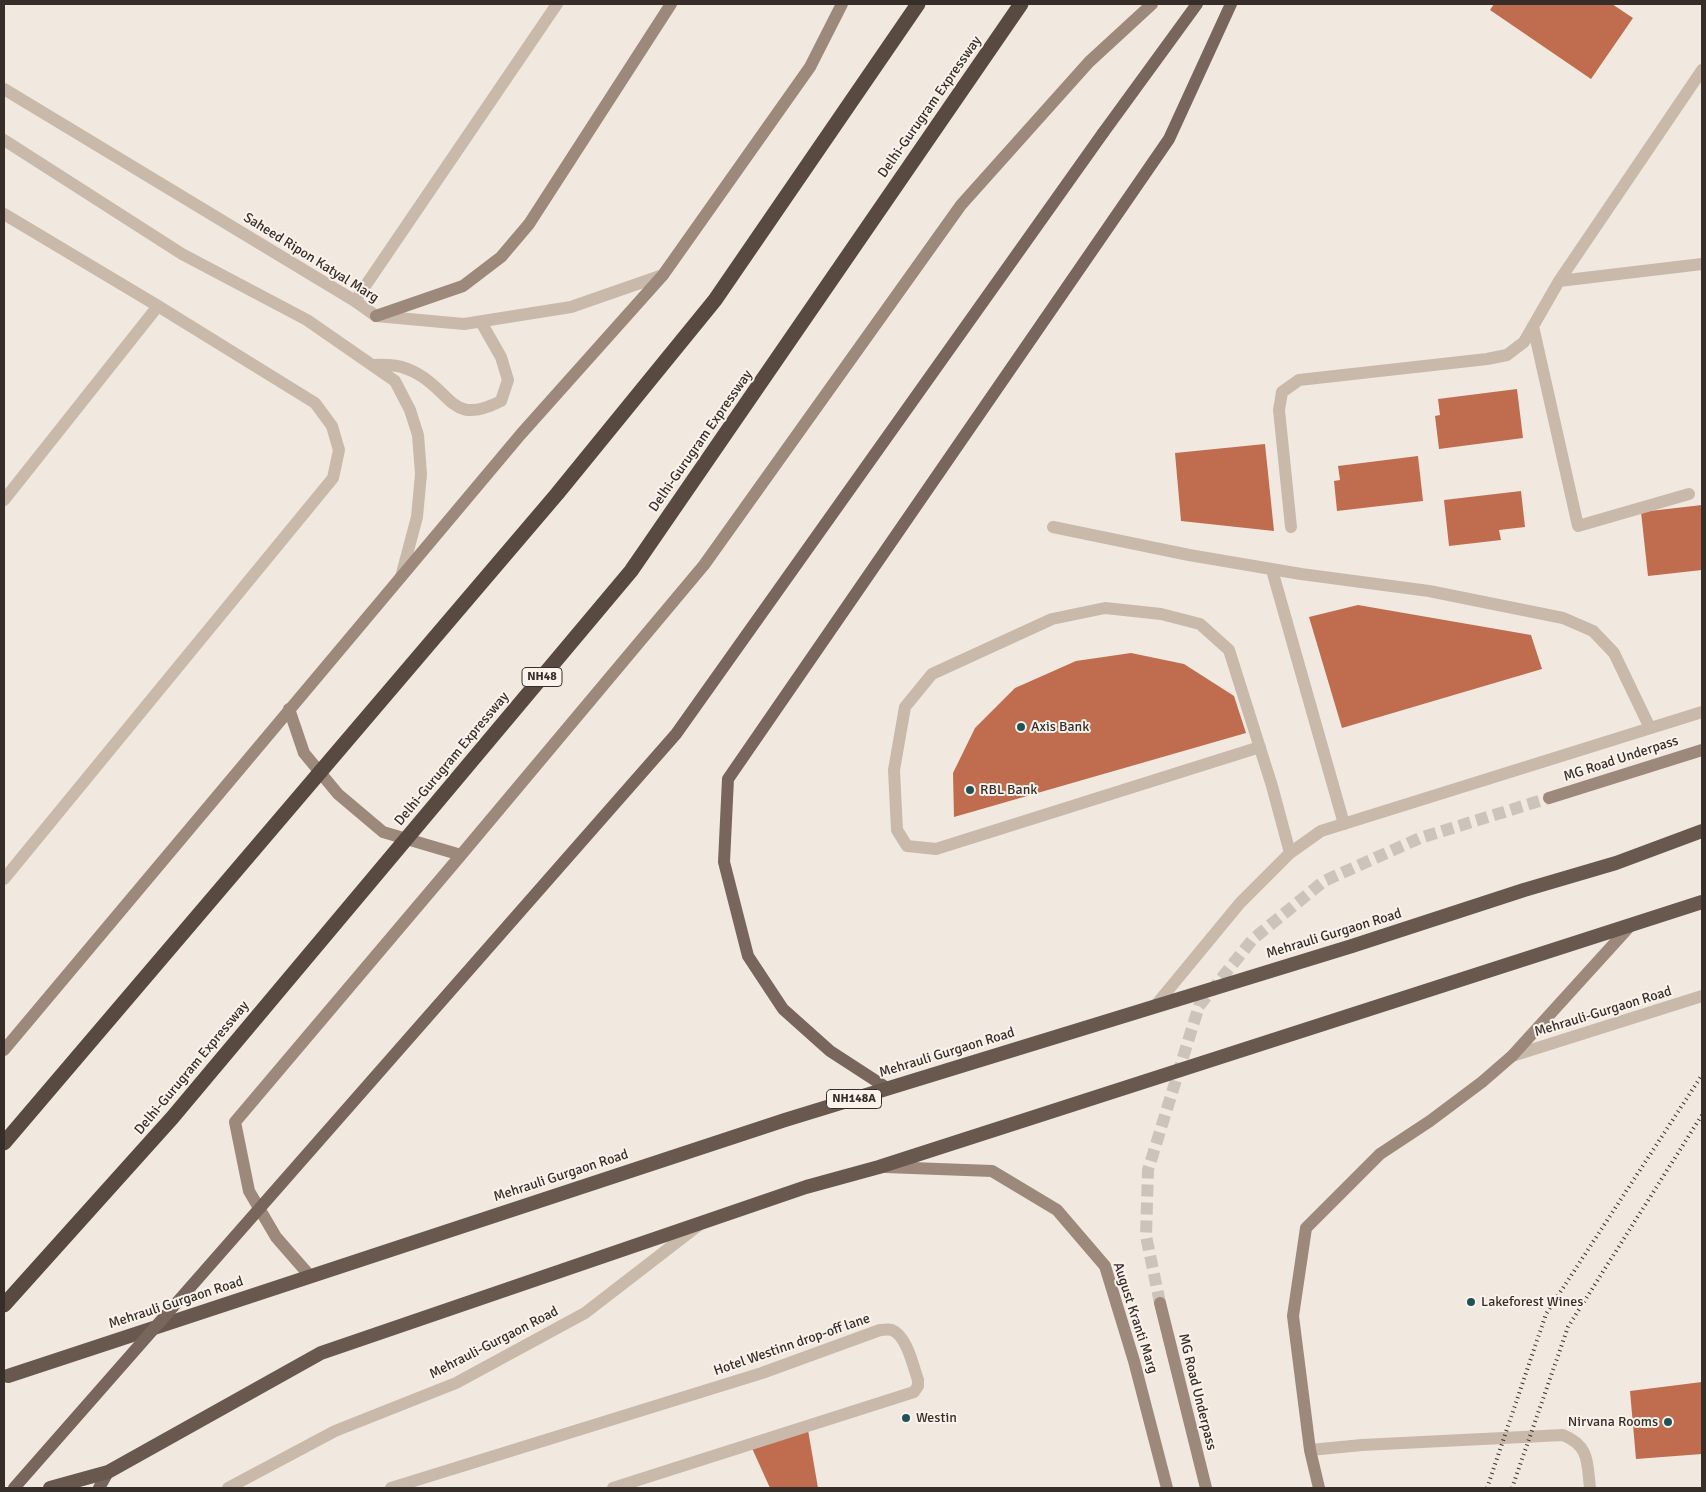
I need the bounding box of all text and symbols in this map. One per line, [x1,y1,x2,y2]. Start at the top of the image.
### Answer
street label: Delhi-Gurugram Expressway [875,33,985,181]
street label: Saheed Ripon Katyal Marg [240,209,382,307]
street label: Delhi-Gurugram Expressway [646,367,756,515]
road number: NH48 [522,668,562,686]
street label: Delhi-Gurugram Expressway [391,689,513,829]
place label: Axis Bank [1031,719,1089,735]
marker: Axis Bank [1015,721,1027,733]
street label: MG Road Underpass [1561,733,1681,785]
place label: RBL Bank [980,782,1037,798]
marker: RBL Bank [964,784,976,796]
street label: Mehrauli Gurgaon Road [1264,905,1404,963]
street label: Mehrauli-Gurgaon Road [1532,983,1674,1041]
street label: Delhi-Gurugram Expressway [131,998,253,1138]
street label: Mehrauli Gurgaon Road [877,1024,1017,1082]
road number: NH148A [826,1090,882,1108]
street label: Mehrauli Gurgaon Road [491,1146,631,1206]
street label: August Kranti Marg [1109,1260,1161,1376]
street label: Mehrauli Gurgaon Road [106,1273,246,1333]
place label: Lakeforest Wines [1481,1294,1583,1310]
marker: Lakeforest Wines [1465,1296,1477,1308]
street label: Mehrauli-Gurgaon Road [427,1303,561,1383]
street label: Hotel Westinn drop-off lane [712,1310,872,1380]
street label: MG Road Underpass [1174,1332,1220,1452]
place label: Westin [916,1410,957,1426]
marker: Westin [900,1412,912,1424]
place label: Nirvana Rooms [1568,1414,1658,1430]
marker: Nirvana Rooms [1662,1416,1674,1428]

